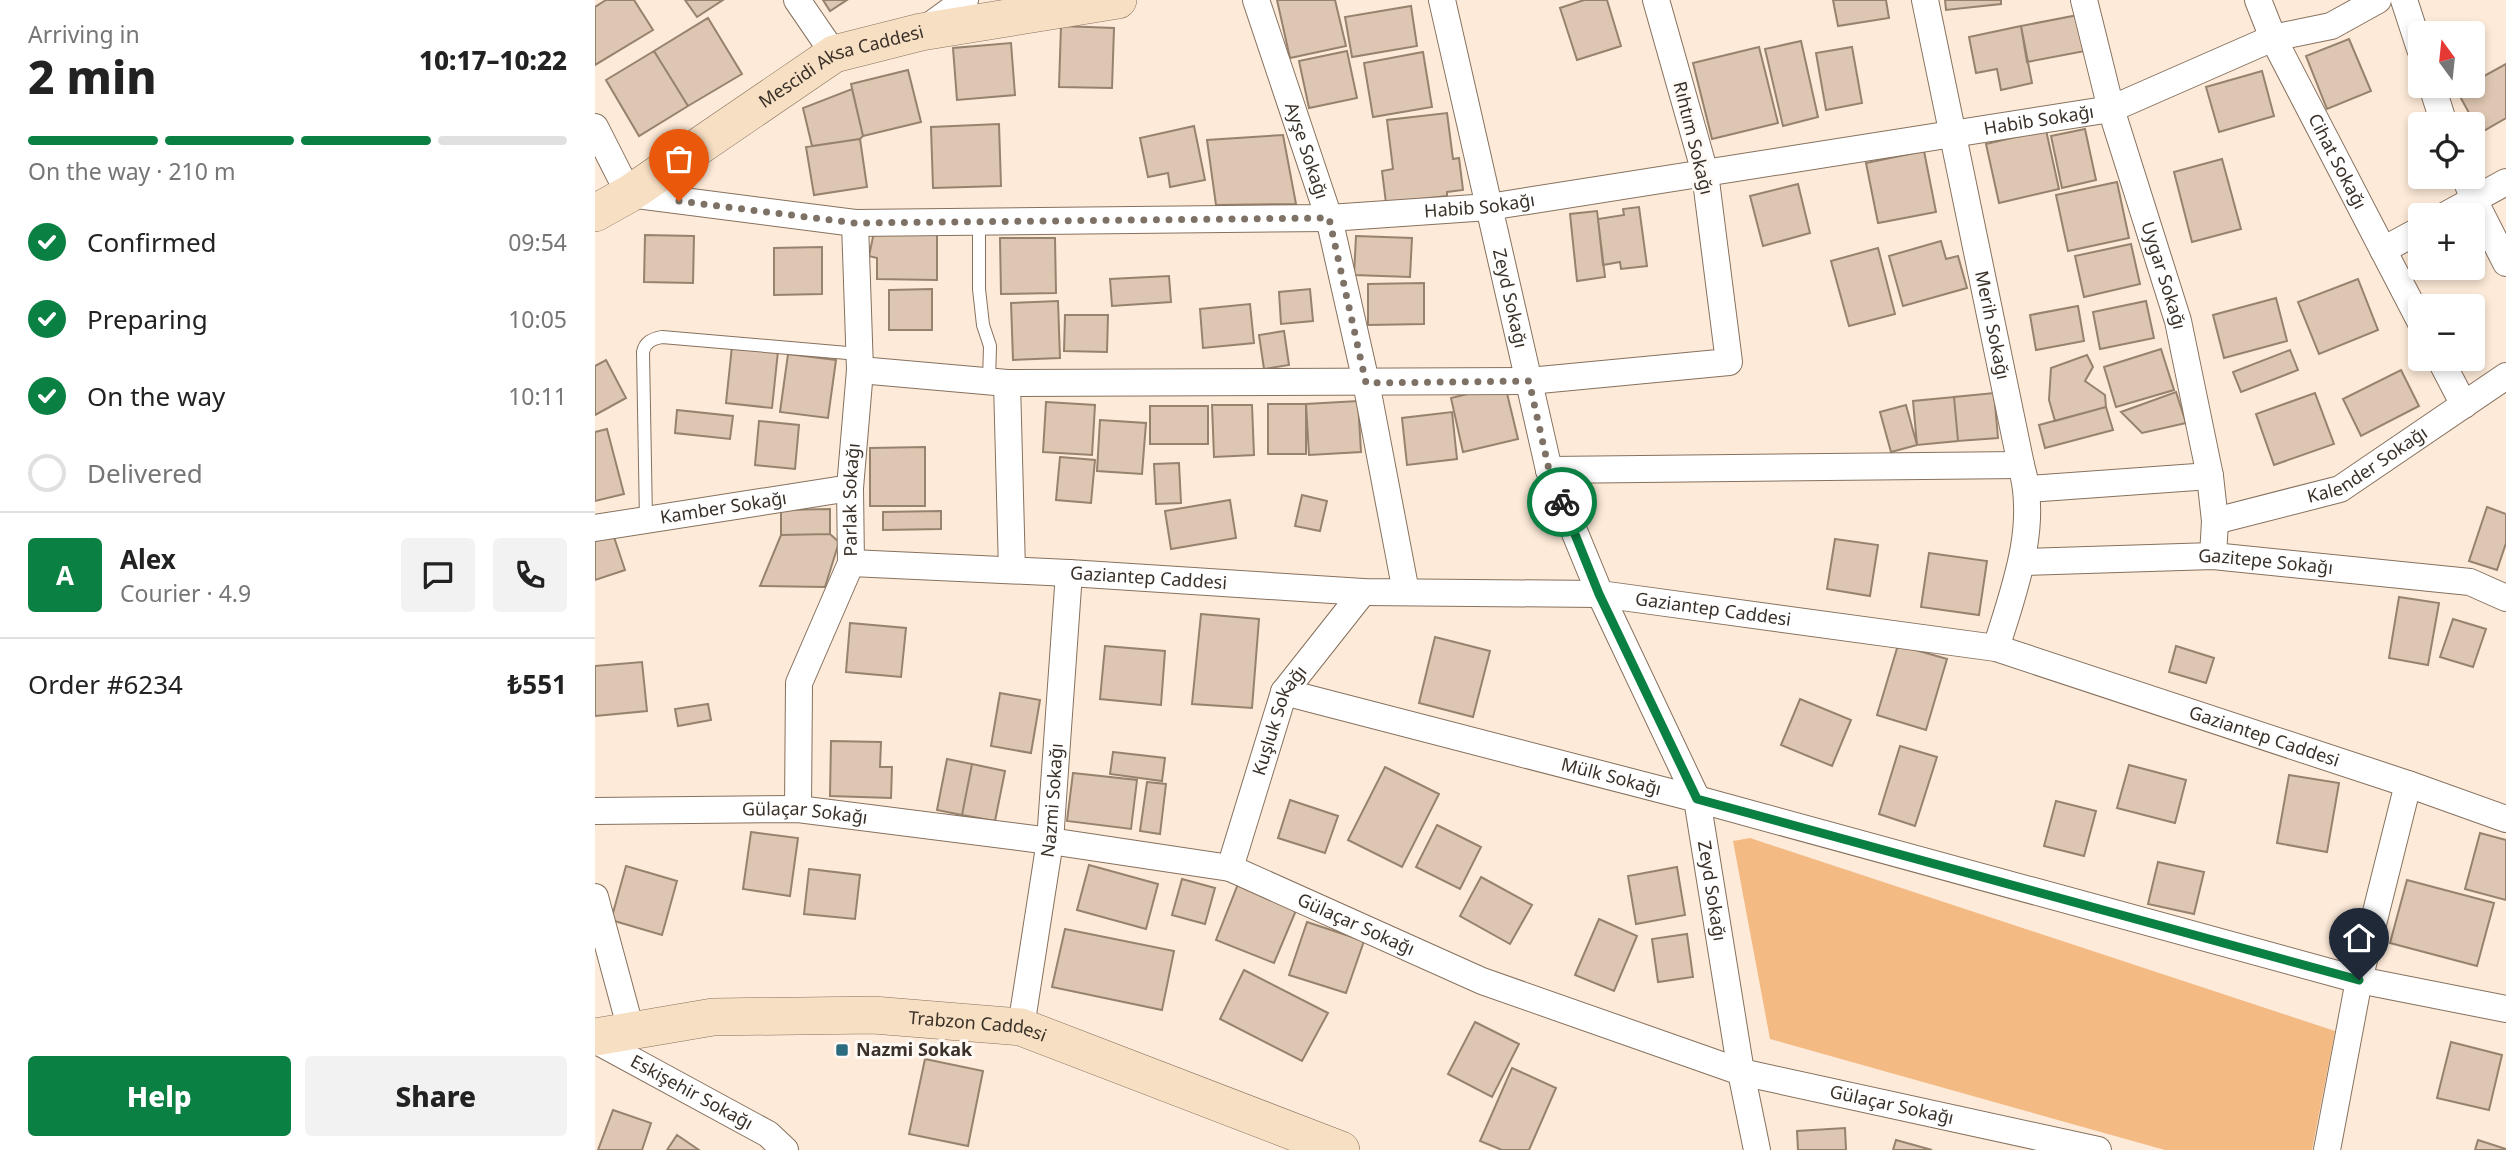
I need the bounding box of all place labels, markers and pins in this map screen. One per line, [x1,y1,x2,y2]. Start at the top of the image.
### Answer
pin [649,129,709,201]
pin [2329,908,2389,980]
place label: Nazmi Sokak [856,1037,973,1061]
marker: Nazmi Sokak [834,1042,850,1058]

